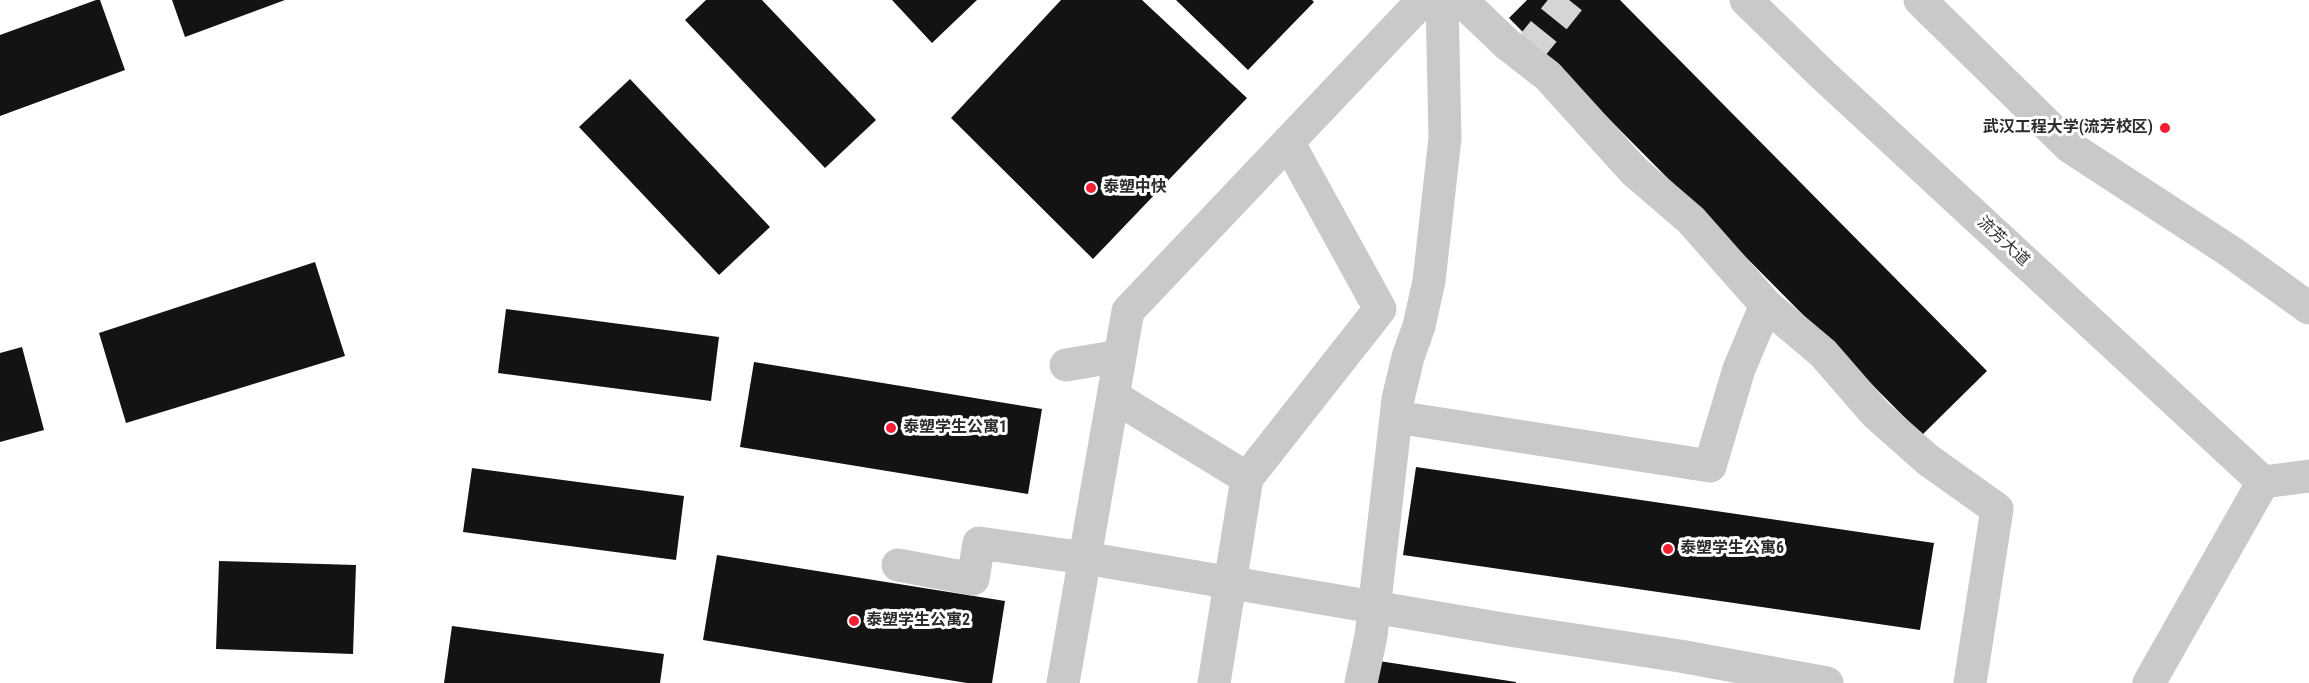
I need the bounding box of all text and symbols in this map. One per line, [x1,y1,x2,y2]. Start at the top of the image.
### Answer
place label: 武汉工程大学(流芳校区) [1983,118,2153,138]
marker: 武汉工程大学(流芳校区) [2158,121,2172,135]
place label: 泰塑中快 [1103,178,1167,198]
marker: 泰塑中快 [1084,181,1098,195]
street label: 流芳大道 [1973,213,2033,271]
place label: 泰塑学生公寓1 [903,418,1007,438]
marker: 泰塑学生公寓1 [884,421,898,435]
place label: 泰塑学生公寓6 [1680,539,1784,559]
marker: 泰塑学生公寓6 [1661,542,1675,556]
place label: 泰塑学生公寓2 [866,611,970,631]
marker: 泰塑学生公寓2 [847,614,861,628]

